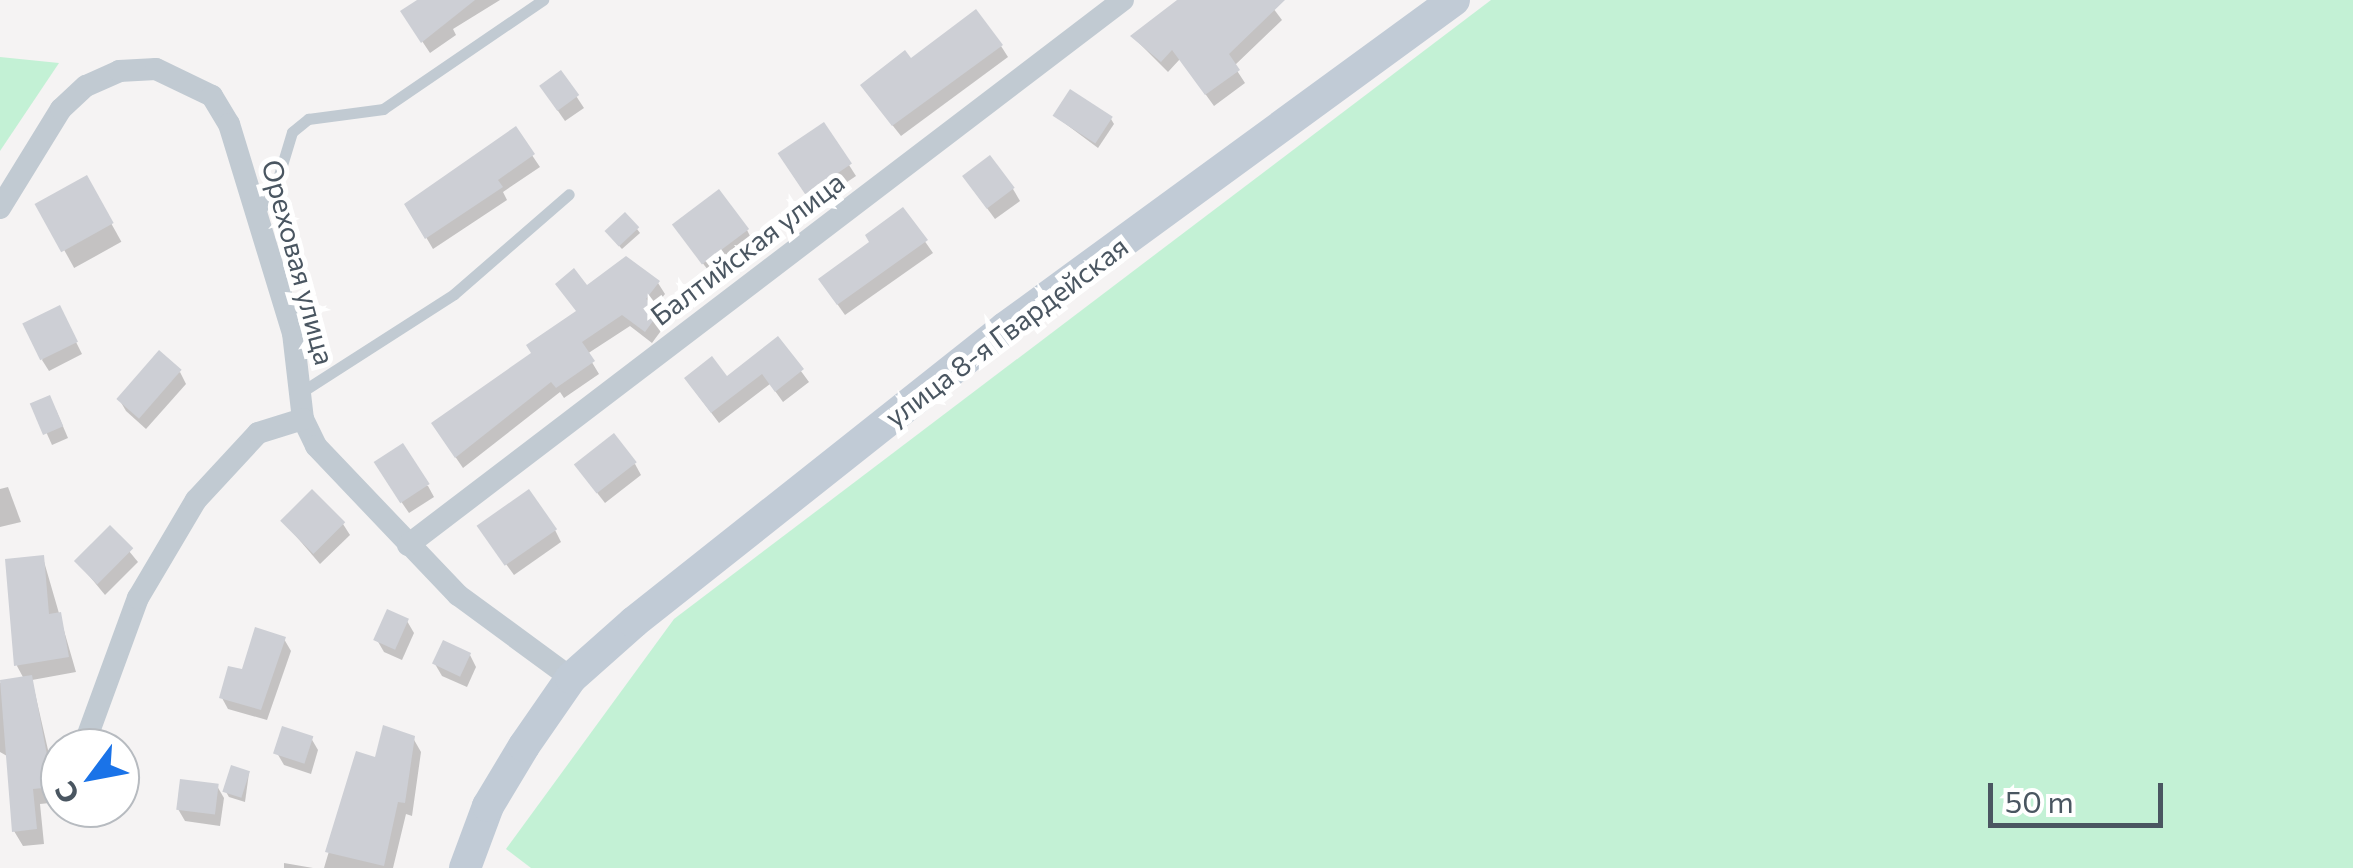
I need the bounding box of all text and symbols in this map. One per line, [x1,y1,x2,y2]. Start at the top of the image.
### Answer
street label: Ореховая улица [255,156,343,368]
street label: Балтийская улица [644,164,850,332]
street label: улица 8-я Гвардейская [878,229,1134,433]
north arrow [40,728,140,828]
scale bar [1993,763,2168,825]
text: С [47,776,86,810]
text: 50 m [2005,782,2074,819]

